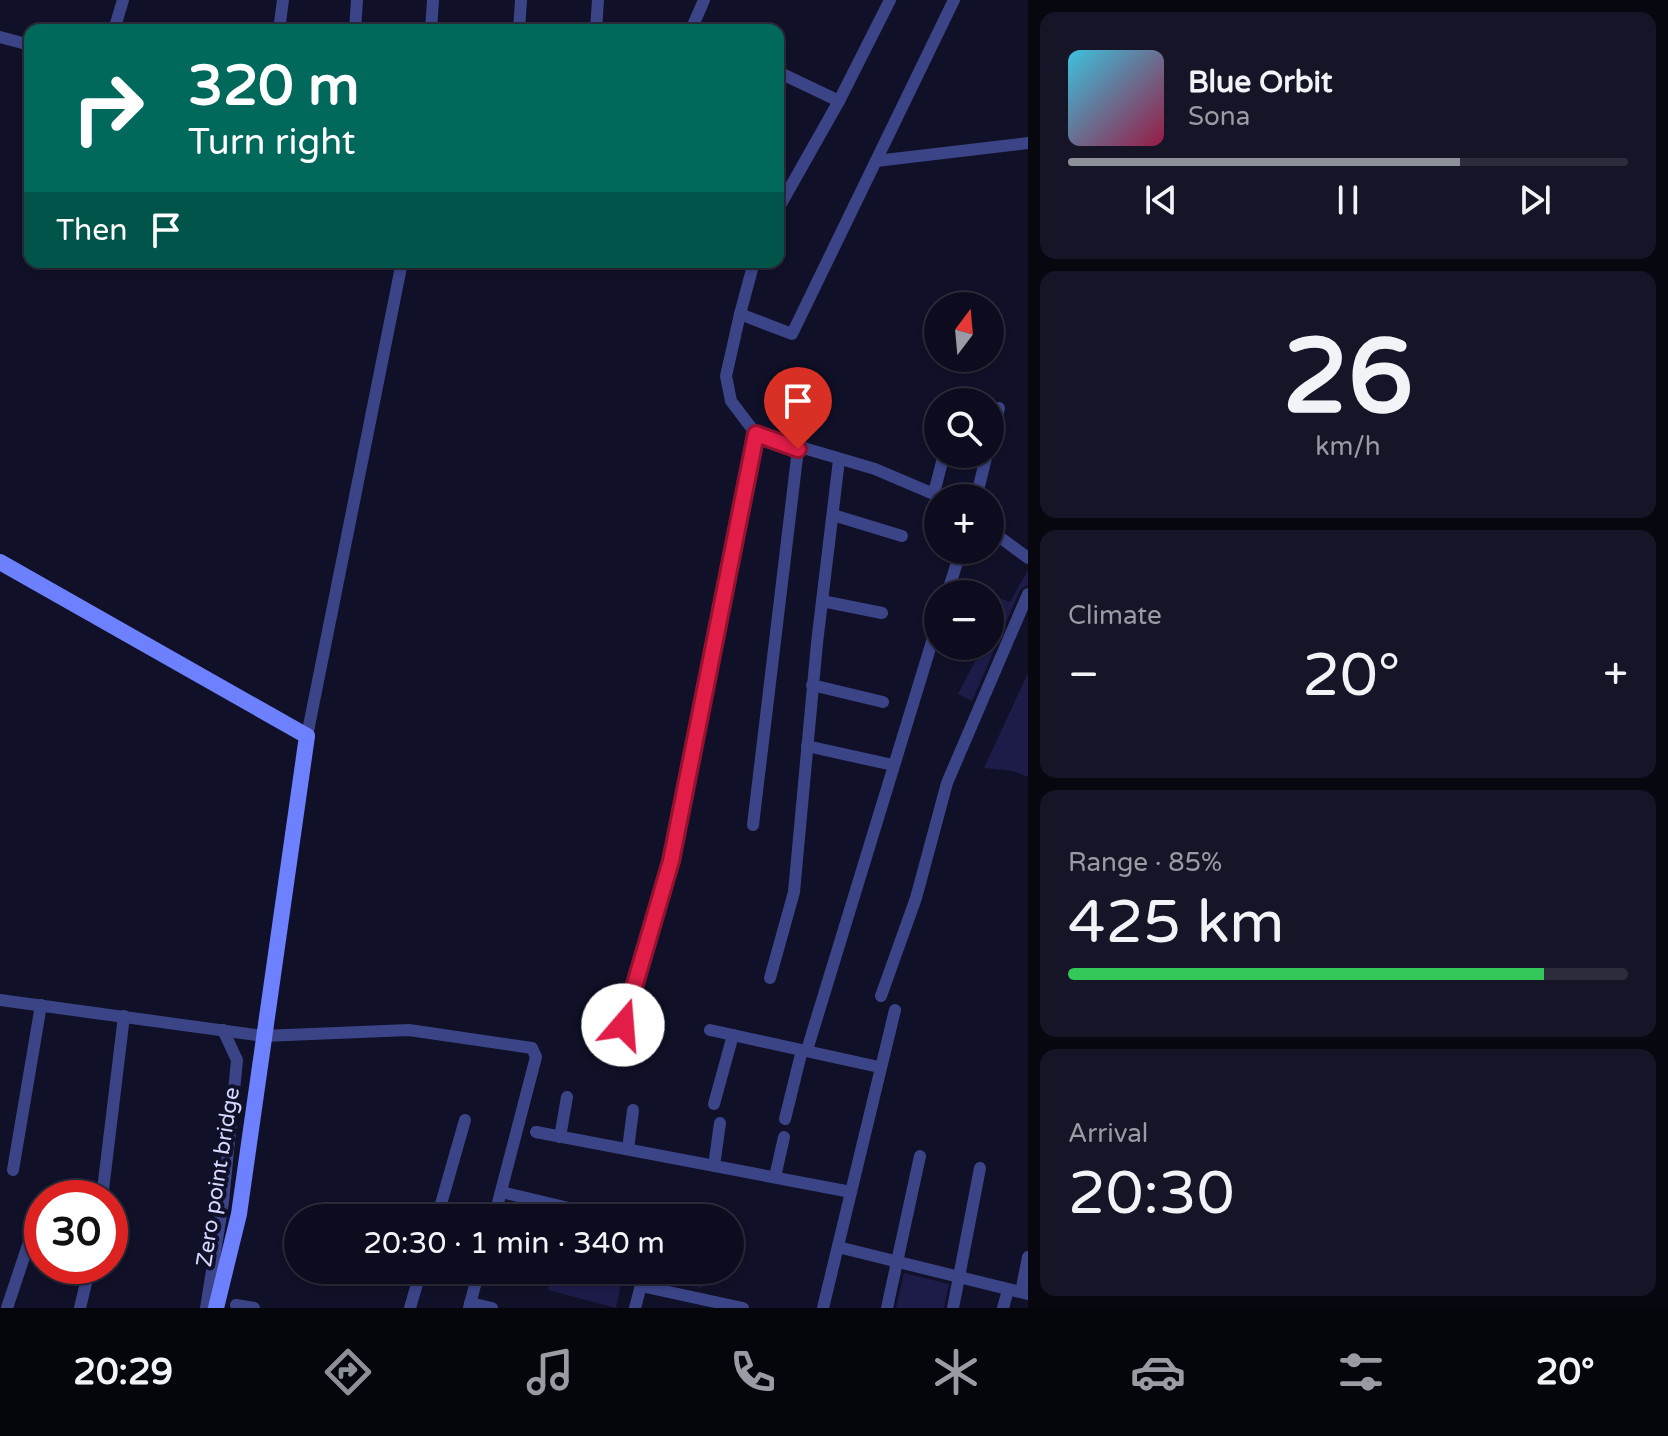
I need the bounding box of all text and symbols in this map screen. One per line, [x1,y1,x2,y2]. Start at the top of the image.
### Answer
text: 320 m [188,53,359,120]
icon: right [56,56,160,160]
text: Blue Orbit [1188,64,1333,101]
text: Sona [1188,101,1250,132]
text: Turn right [188,121,355,164]
icon: previous [1139,178,1183,222]
icon: pause [1326,178,1370,222]
icon: next [1513,178,1557,222]
icon: arrive [144,208,188,252]
text: Then [56,212,128,249]
north arrow [924,292,1004,372]
map controls [924,292,1004,660]
text: 26 [1283,316,1413,441]
pin [764,367,832,449]
icon: arrive [776,379,820,423]
button: search [924,388,1004,468]
text: km/h [1315,431,1381,462]
button: + [924,484,1004,564]
button: − [924,580,1004,660]
text: Climate [1068,600,1162,631]
text: 20° [1302,640,1400,712]
text: − [1068,649,1099,702]
text: + [1603,649,1628,702]
text: Range · 85% [1068,847,1222,878]
text: 425 km [1068,887,1284,959]
position arrow [581,983,665,1067]
street label: Zero point bridge [191,1085,245,1269]
text: Arrival [1068,1118,1148,1149]
text: 20:30 [1068,1158,1234,1230]
speed limit sign: 30 [24,1180,128,1284]
text: 20:30 · 1 min · 340 m [363,1225,665,1262]
icon: directions [320,1344,376,1400]
icon: music [522,1344,578,1400]
icon: phone [725,1344,781,1400]
icon: climate [928,1344,984,1400]
icon: car [1130,1344,1186,1400]
icon: filters [1333,1344,1389,1400]
text: 20:29 [73,1351,173,1394]
text: 20° [1536,1351,1595,1394]

